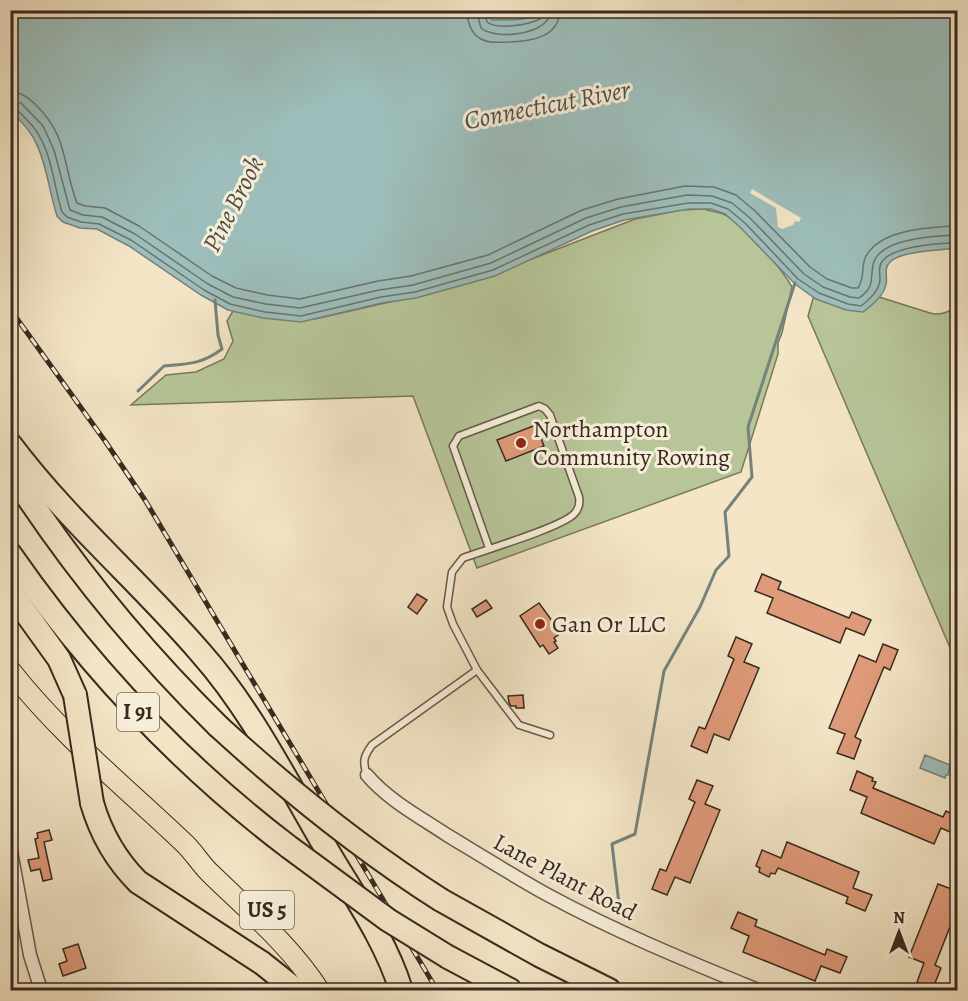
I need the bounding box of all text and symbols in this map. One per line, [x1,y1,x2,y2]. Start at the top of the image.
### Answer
water label: Connecticut River [461,72,634,138]
water label: Pine Brook [194,150,272,258]
place label: Northampton Community Rowing [533,413,730,473]
marker: Northampton Community Rowing [514,436,528,450]
place label: Gan Or LLC [552,608,666,640]
marker: Gan Or LLC [533,617,547,631]
road number: I 91 [117,693,159,731]
street label: Lane Plant Road [488,826,642,928]
road number: US 5 [240,891,294,929]
north arrow [869,902,929,962]
text: N [893,907,905,929]

